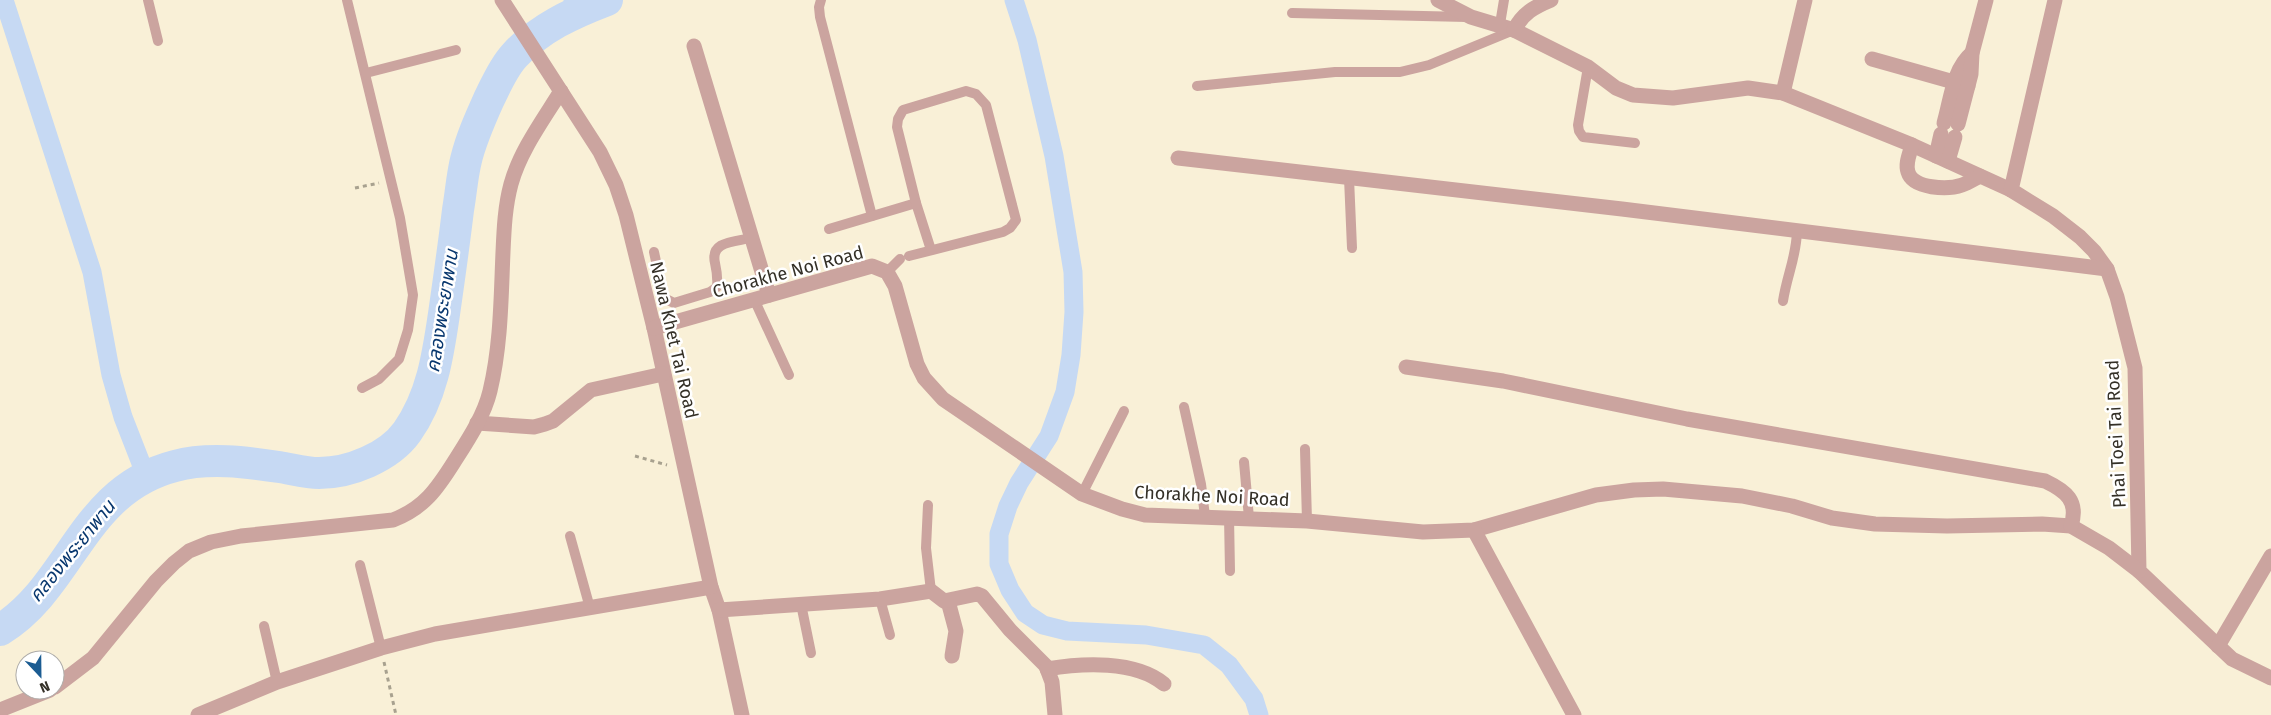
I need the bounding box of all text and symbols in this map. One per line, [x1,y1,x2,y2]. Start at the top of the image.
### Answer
street label: Chorakhe Noi Road [710,241,866,303]
water label: คลองพระยาพาน [421,247,463,374]
street label: Nawa Khet Tai Road [645,259,703,421]
street label: Phai Toei Tai Road [2101,359,2131,509]
street label: Chorakhe Noi Road [1134,481,1290,511]
water label: คลองพระยาพาน [24,494,121,606]
north arrow [15,650,65,700]
text: N [37,677,52,696]

